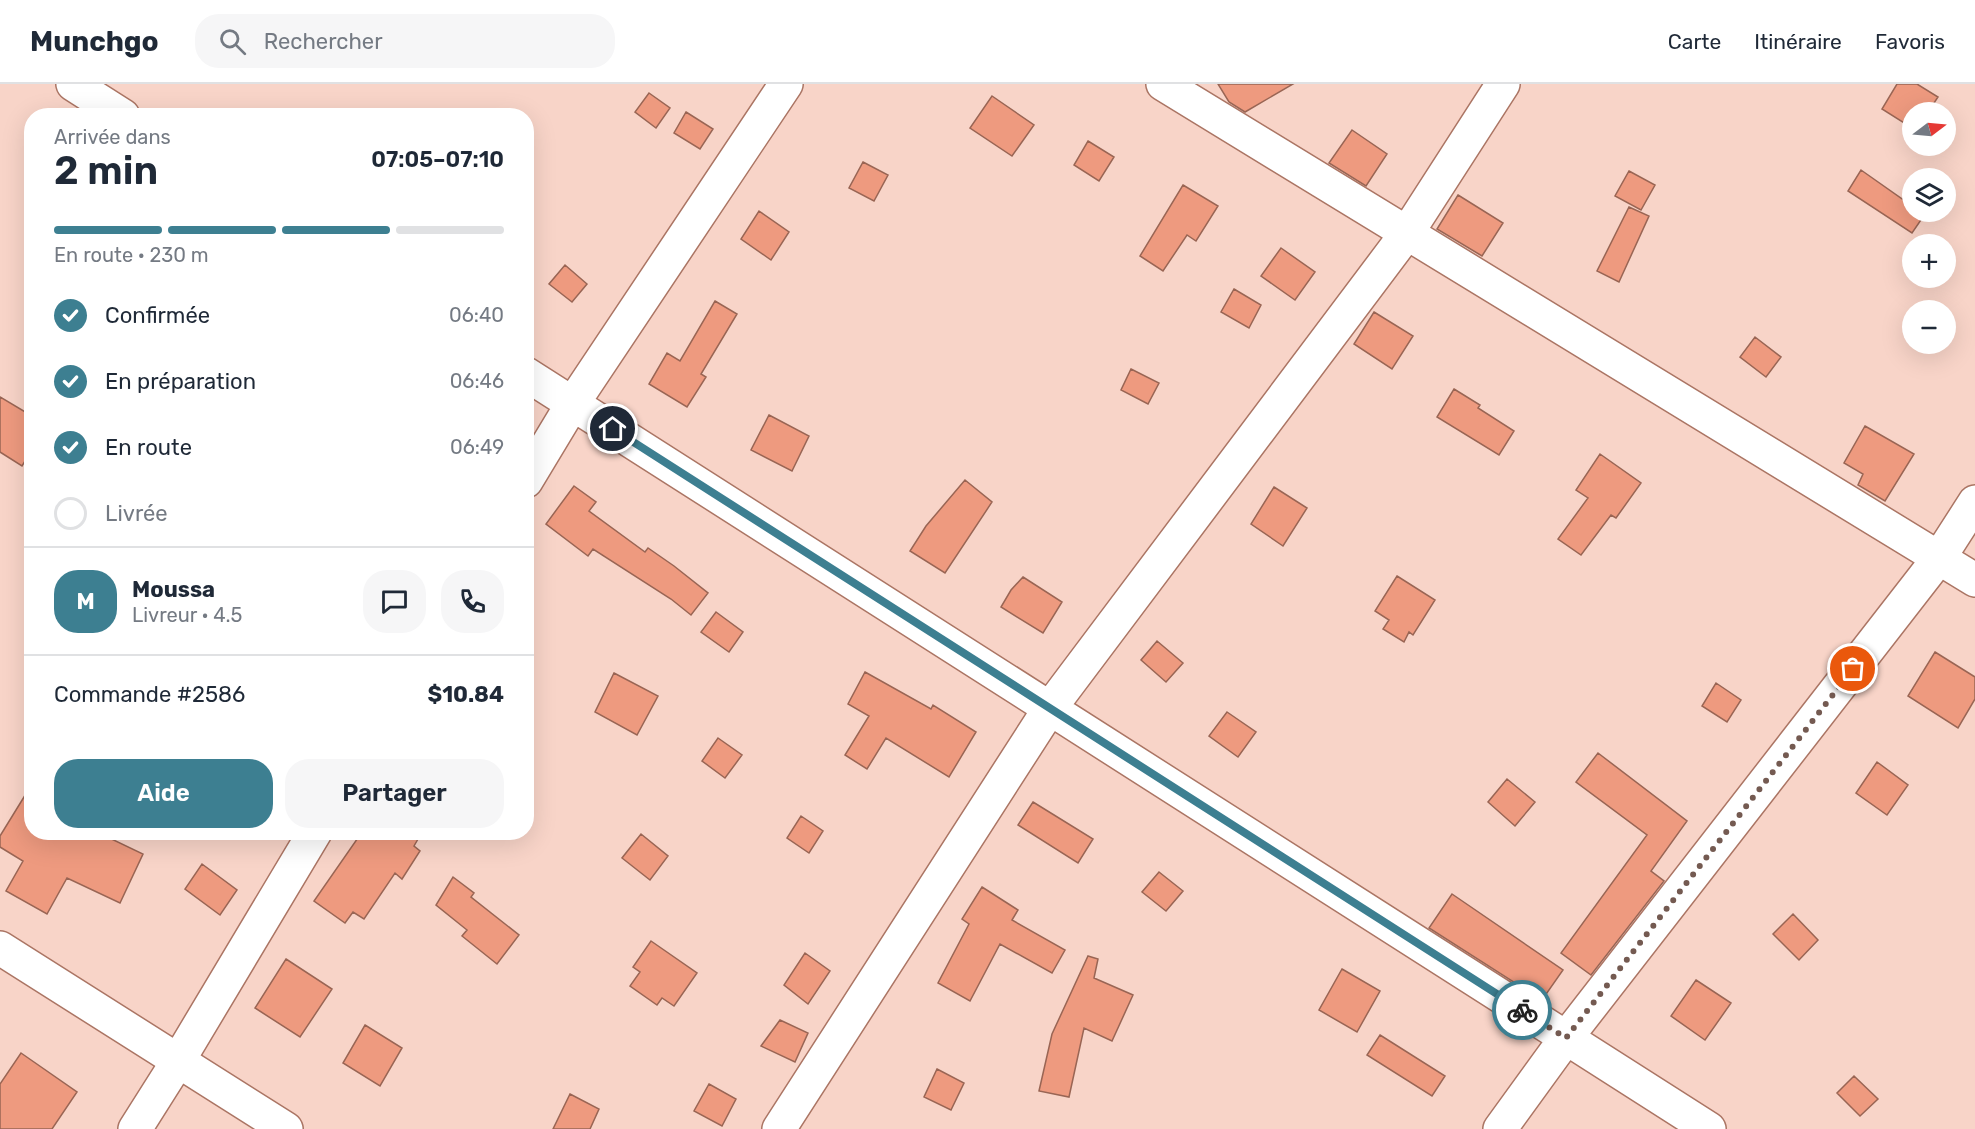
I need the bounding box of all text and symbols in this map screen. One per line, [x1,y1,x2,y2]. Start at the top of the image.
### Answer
search box [195,14,615,68]
text: Munchgo [30,25,159,58]
icon: search [216,25,249,58]
text: Rechercher [264,28,383,55]
text: Carte [1668,29,1721,54]
text: Itinéraire [1754,29,1842,54]
text: Favoris [1875,29,1945,54]
north arrow [1902,102,1956,156]
map controls [1902,102,1956,354]
text: Arrivée dans [54,125,171,149]
text: 07:05–07:10 [371,146,504,173]
text: 2 min [54,148,158,194]
button: layers [1902,168,1956,222]
button: + [1902,234,1956,288]
text: En route · 230 m [54,243,209,267]
icon: check [54,299,87,332]
button: − [1902,300,1956,354]
text: Confirmée [105,302,210,329]
text: 06:40 [449,303,504,327]
icon: check [54,365,87,398]
text: En préparation [105,368,256,395]
text: 06:46 [450,369,504,393]
pin [587,403,638,454]
icon: home [596,412,629,445]
icon: check [54,431,87,464]
text: En route [105,434,192,461]
text: 06:49 [450,435,504,459]
text: Livrée [105,500,168,527]
button: chat [363,570,426,633]
button: phone [441,570,504,633]
text: Moussa [132,576,215,603]
text: M [76,588,95,615]
text: Livreur · 4.5 [132,603,242,627]
pin [1827,643,1878,694]
icon: bag [1836,652,1869,685]
text: Commande #2586 [54,681,245,708]
text: $10.84 [427,681,504,708]
button: Aide [54,759,273,828]
button: Partager [285,759,504,828]
courier [1492,980,1552,1040]
icon: bike [1506,994,1539,1027]

